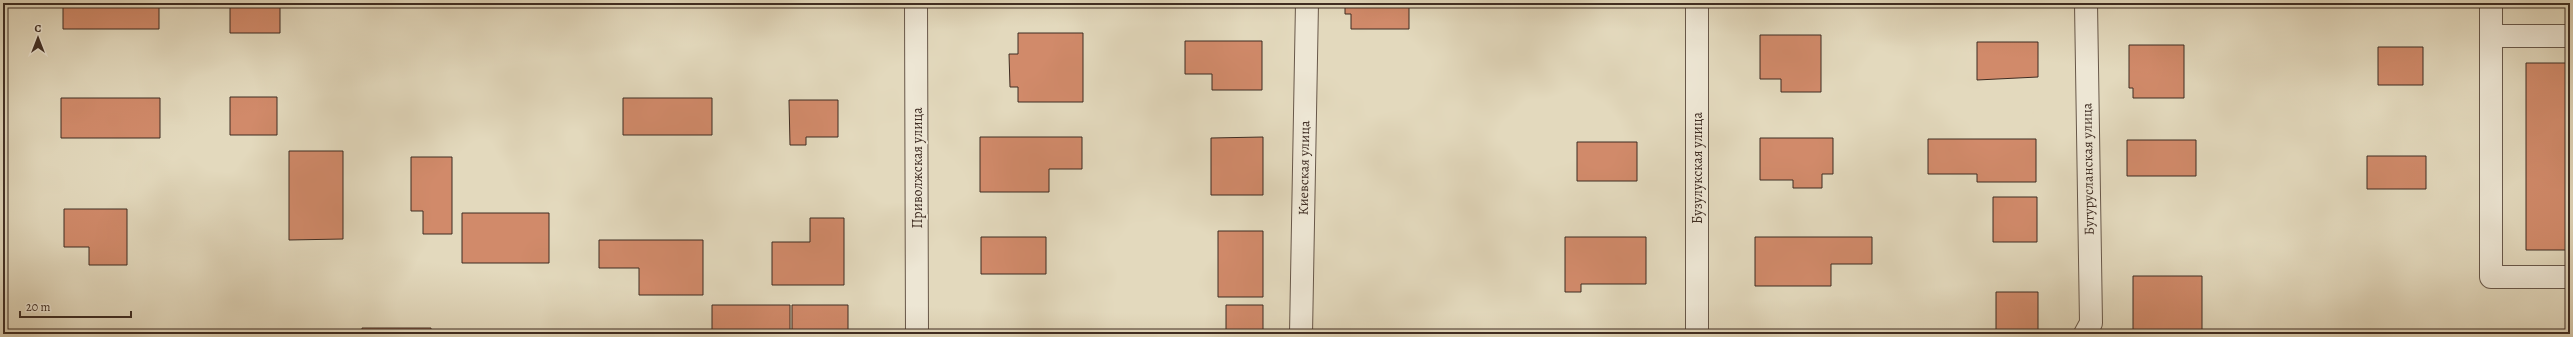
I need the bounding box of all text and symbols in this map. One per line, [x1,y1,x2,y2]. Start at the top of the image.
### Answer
north arrow [18,18,58,58]
text: С [35,21,42,36]
street label: Бугурусланская улица [2077,102,2099,235]
street label: Приволжская улица [908,107,927,229]
street label: Бузулукская улица [1688,111,1707,224]
street label: Киевская улица [1294,120,1314,216]
scale bar [20,293,131,319]
text: 20 m [26,299,50,315]

